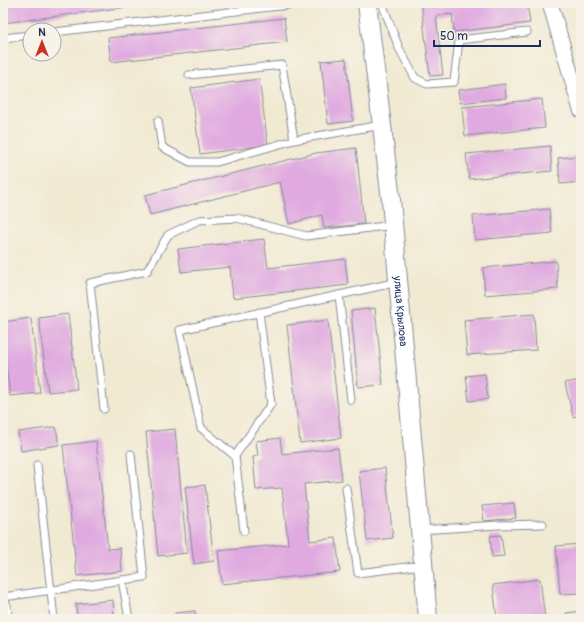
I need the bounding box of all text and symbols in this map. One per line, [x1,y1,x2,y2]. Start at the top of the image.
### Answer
north arrow [22,22,62,62]
scale bar [434,22,540,48]
text: N [38,26,46,39]
text: 50 m [440,29,468,44]
street label: улица Крылова [391,274,410,347]

